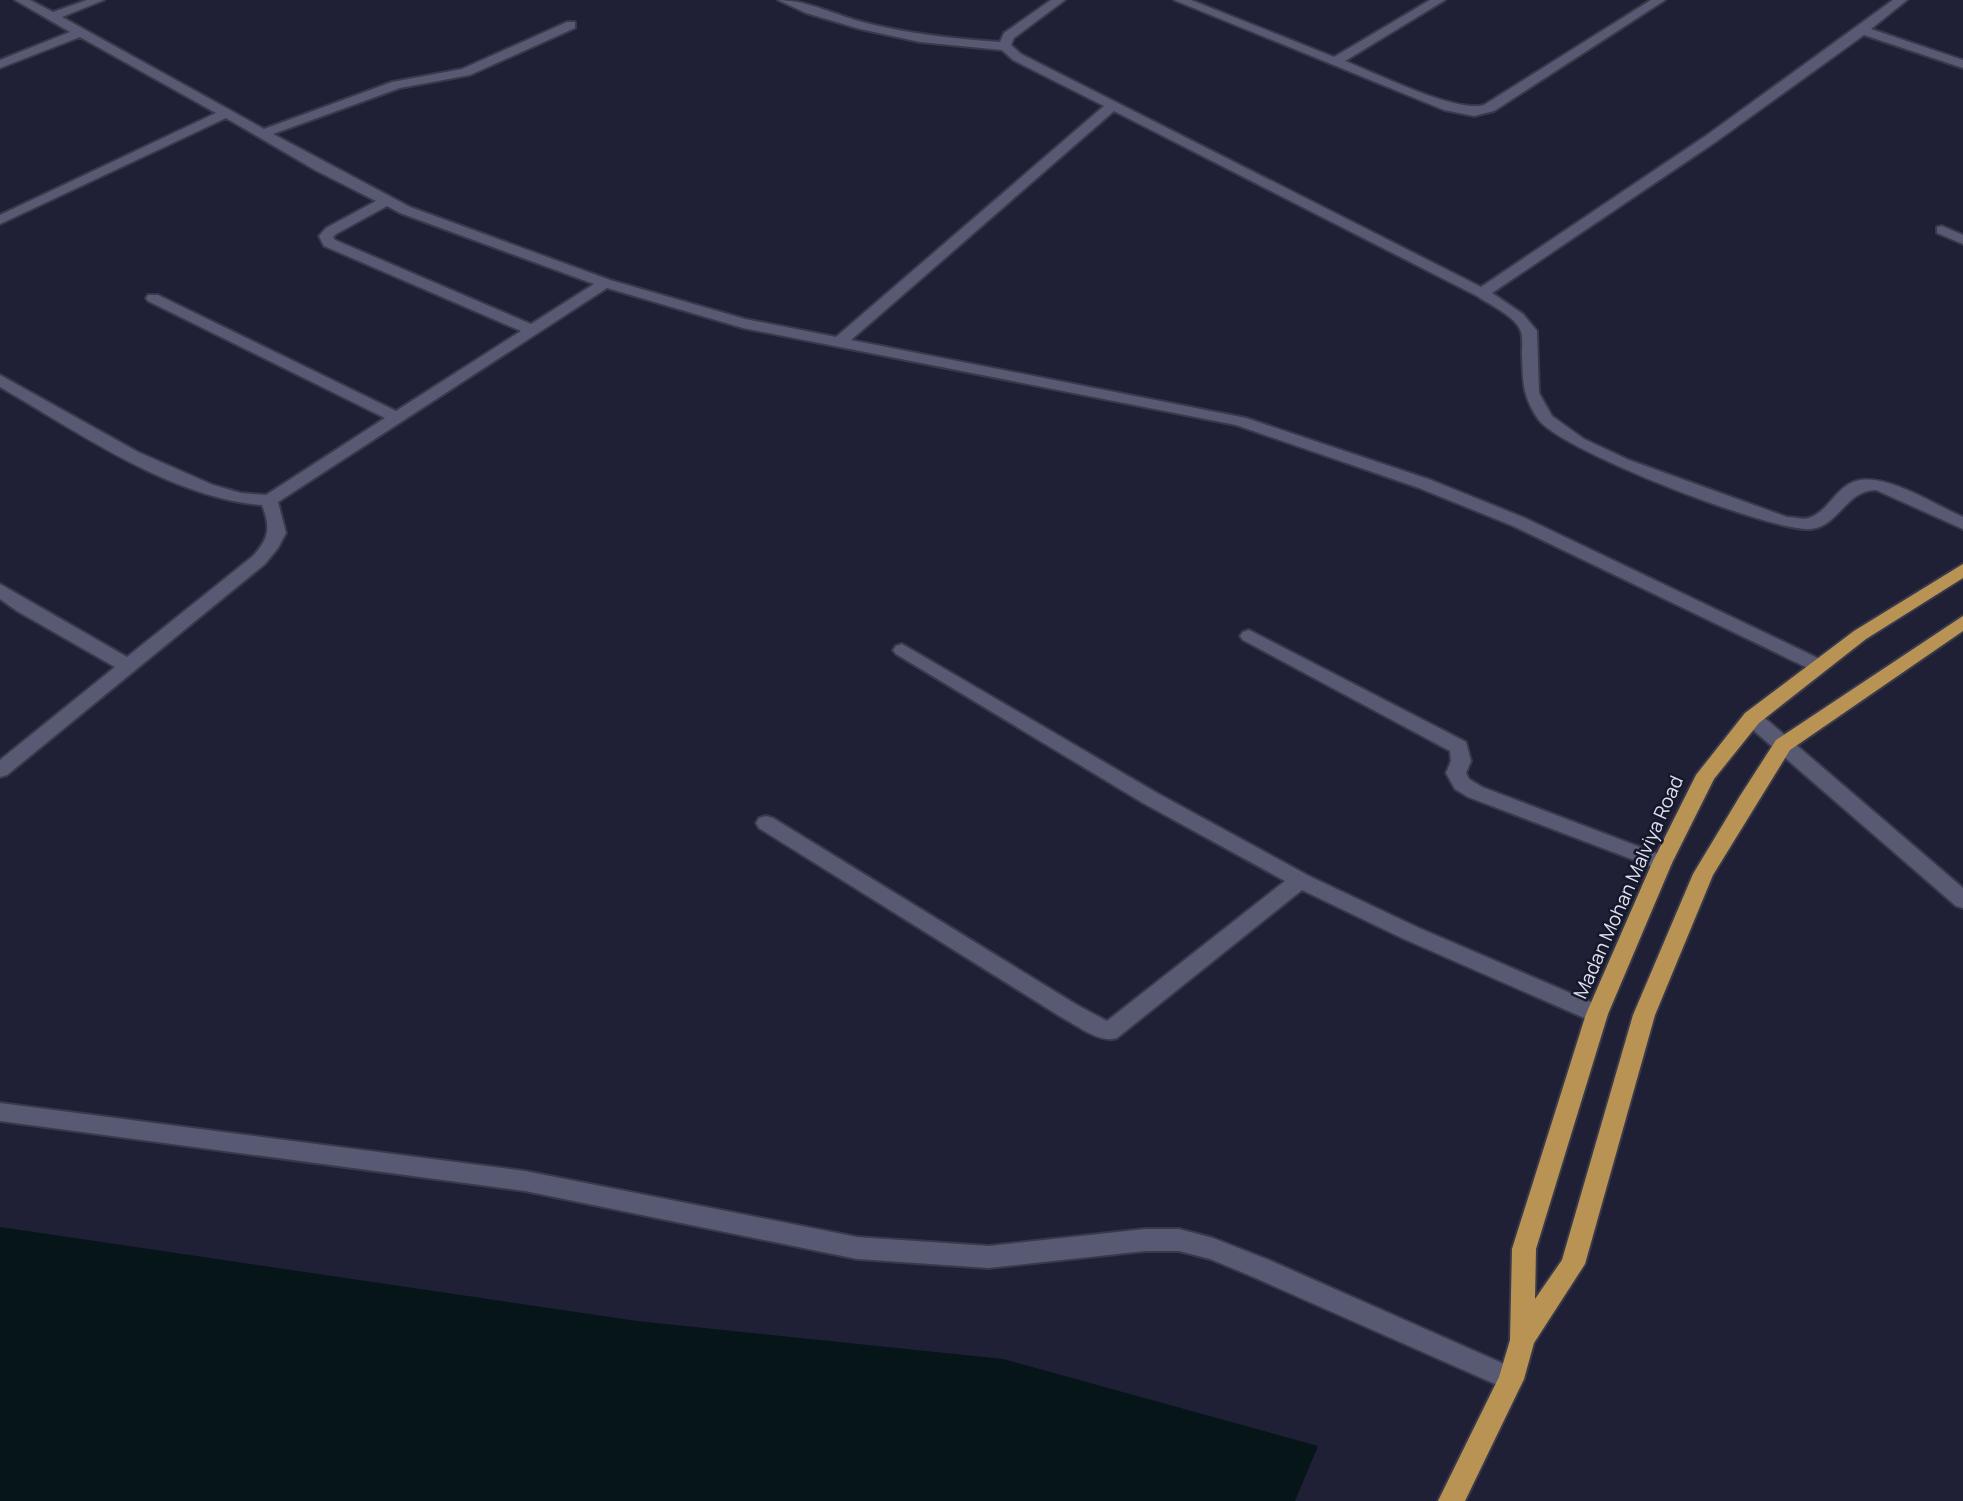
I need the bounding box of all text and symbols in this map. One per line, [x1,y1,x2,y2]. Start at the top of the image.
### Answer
street label: Madan Mohan Malviya Road [1567,771,1689,1003]

